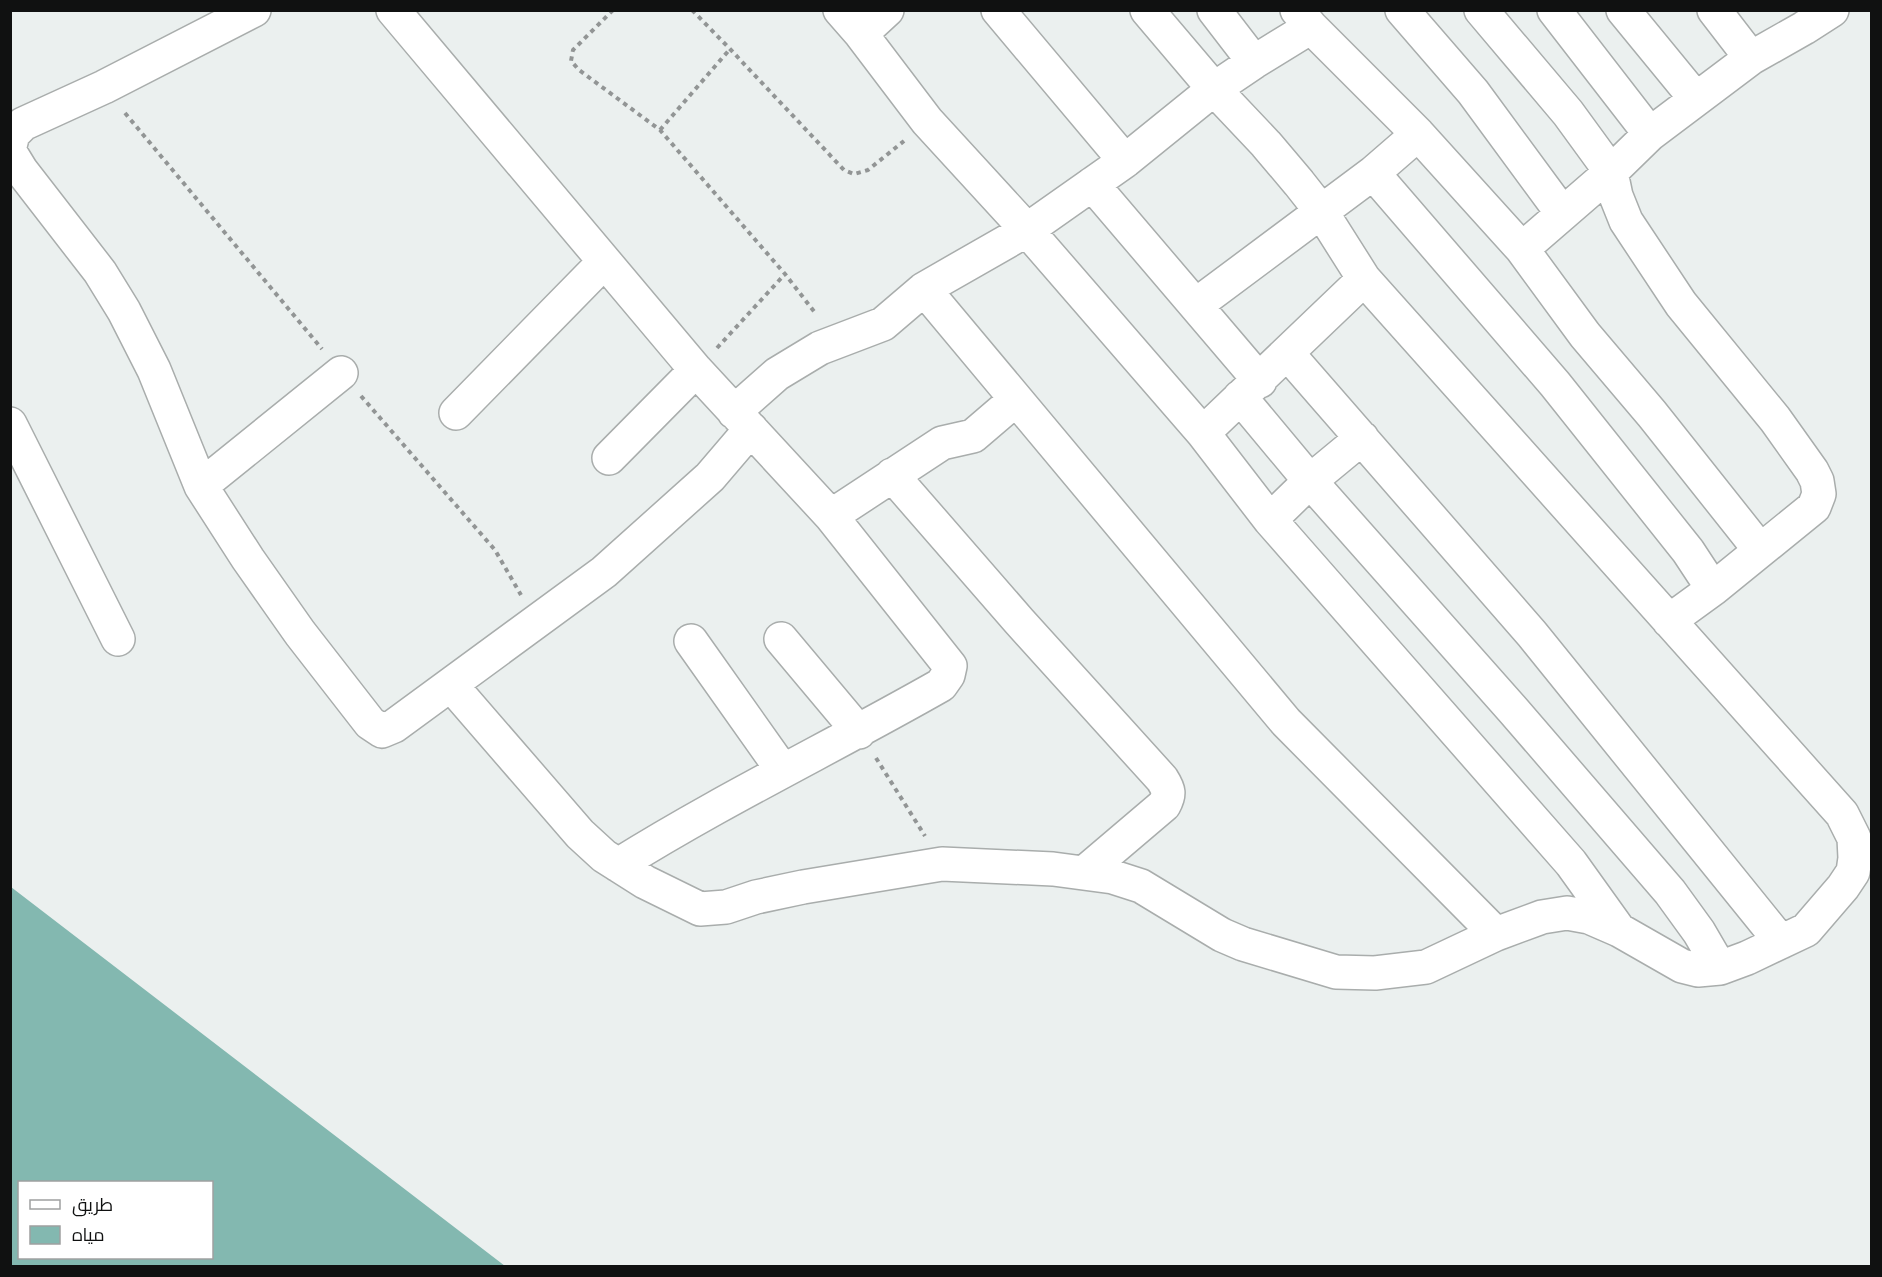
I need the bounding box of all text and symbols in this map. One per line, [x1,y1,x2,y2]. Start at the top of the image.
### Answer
legend [18,1181,213,1259]
text: طريق [72,1194,113,1217]
text: مياه [72,1224,105,1245]

